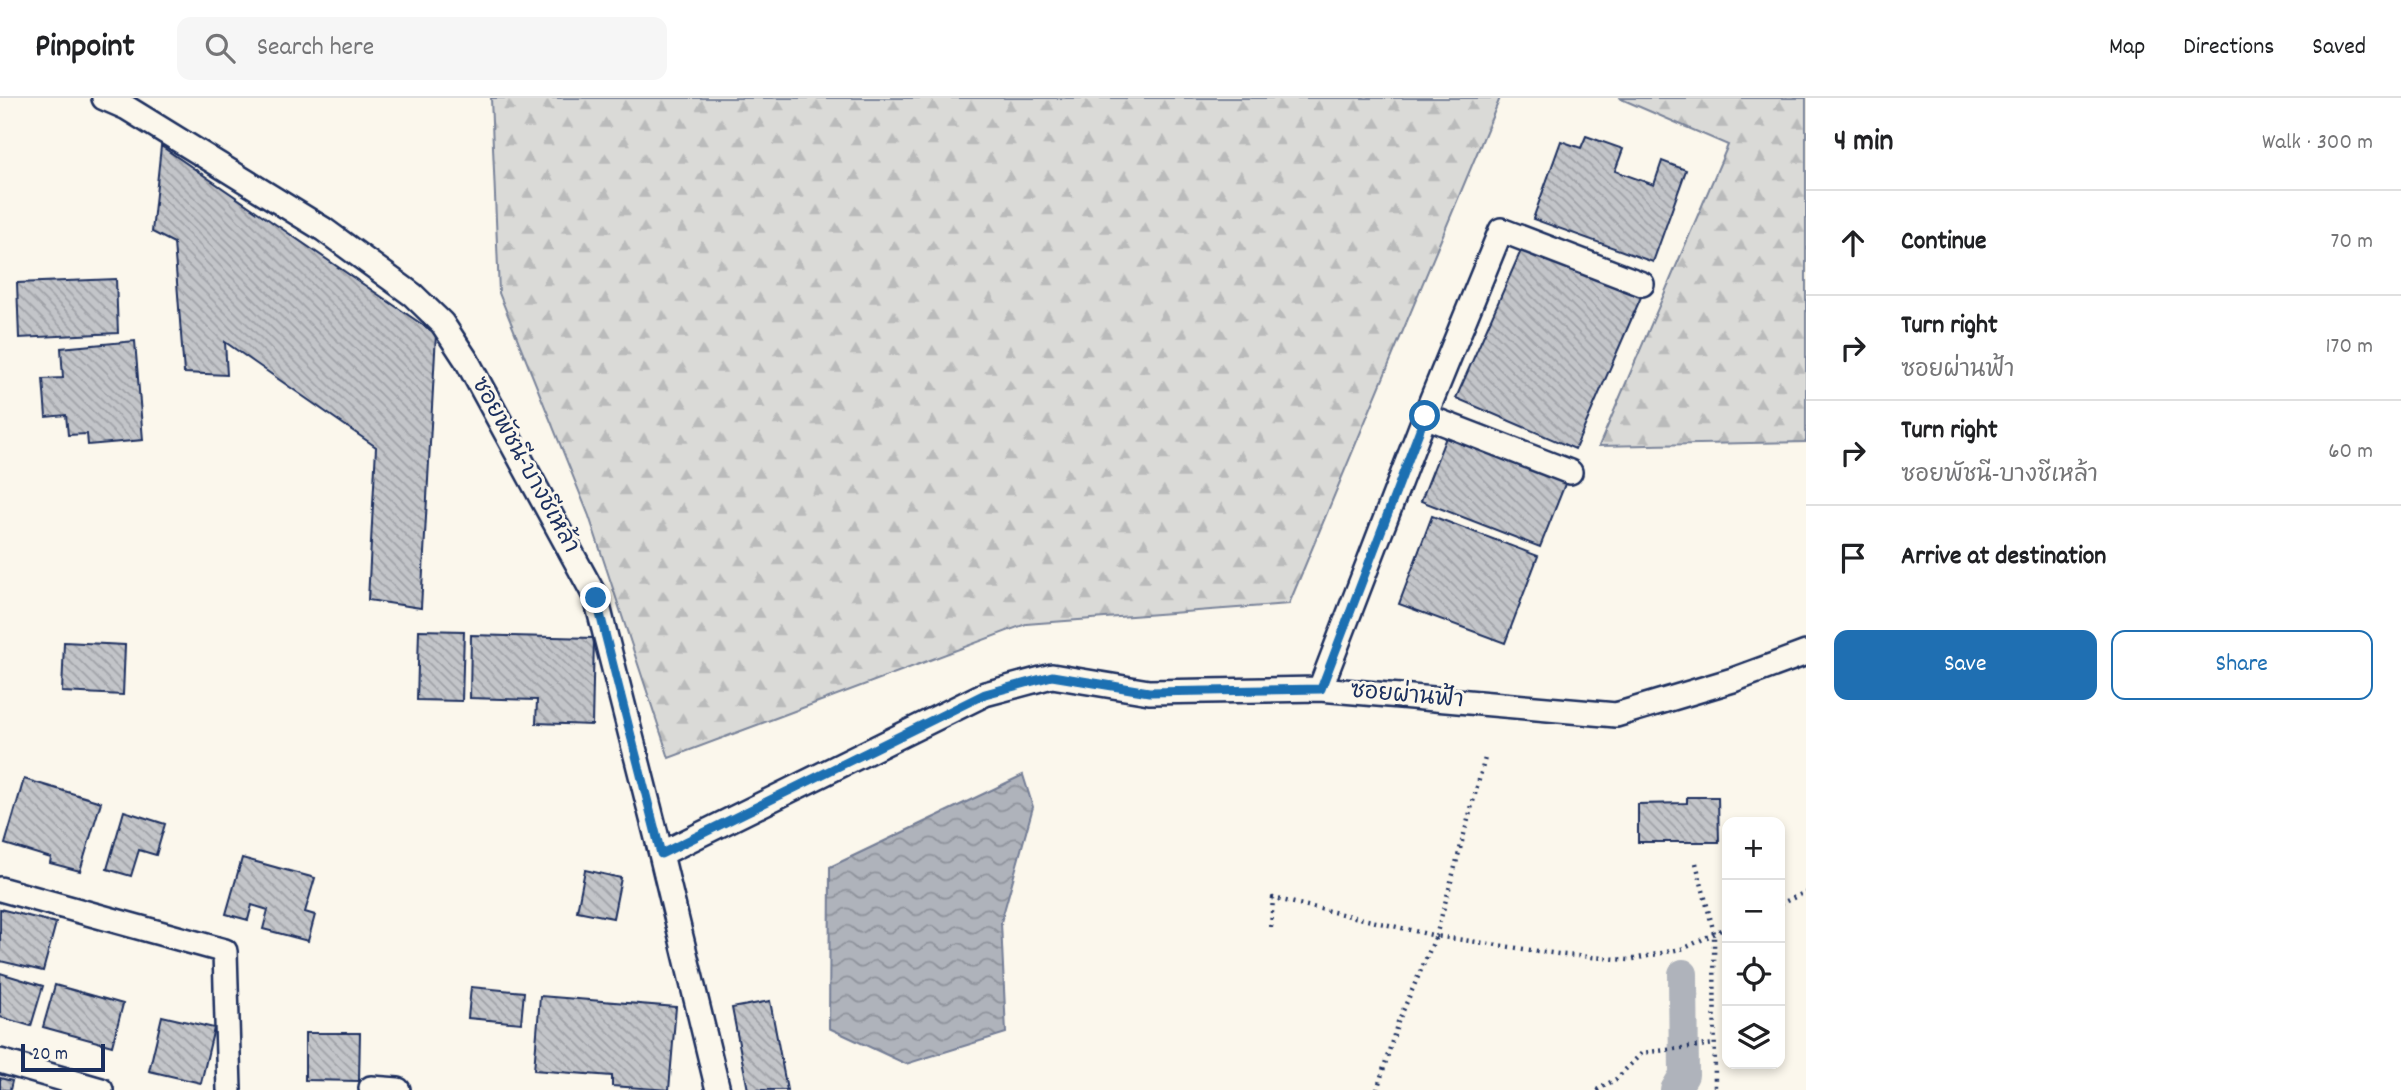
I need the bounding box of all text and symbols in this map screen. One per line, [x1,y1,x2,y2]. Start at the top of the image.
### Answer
search box [177,17,667,80]
text: Pinpoint [35,25,135,72]
icon: search [201,29,239,67]
text: Search here [257,30,374,67]
text: Map [2109,31,2145,65]
text: Directions [2183,31,2274,65]
text: Saved [2312,31,2366,65]
text: 4 min [1834,122,1893,165]
text: Walk · 300 m [2262,127,2373,160]
icon: ahead [1834,224,1872,262]
text: Continue [1901,224,1986,261]
text: 70 m [2331,226,2373,259]
text: Turn right [1901,308,1998,345]
icon: right [1834,329,1872,367]
text: 170 m [2326,331,2373,364]
text: ซอยผ่านฟ้า [1901,355,2014,388]
street label: ซอยพัชนี-บางชีเหล้า [462,371,588,560]
route start [1409,400,1440,431]
text: Turn right [1901,413,1998,450]
icon: right [1834,434,1872,472]
text: 60 m [2328,436,2373,469]
text: ซอยพัชนี-บางชีเหล้า [1901,460,2098,493]
icon: arrive [1834,539,1872,577]
text: Arrive at destination [1901,539,2106,576]
route end [580,582,611,613]
button: Save [1834,630,2097,700]
button: Share [2111,630,2373,700]
street label: ซอยผ่านฟ้า [1349,674,1465,718]
map controls [1722,817,1785,1069]
button: + [1722,817,1785,880]
button: − [1722,880,1785,943]
button: locate [1722,943,1785,1006]
button: layers [1722,1006,1785,1069]
scale bar [21,1041,105,1073]
text: 20 m [32,1042,68,1069]

